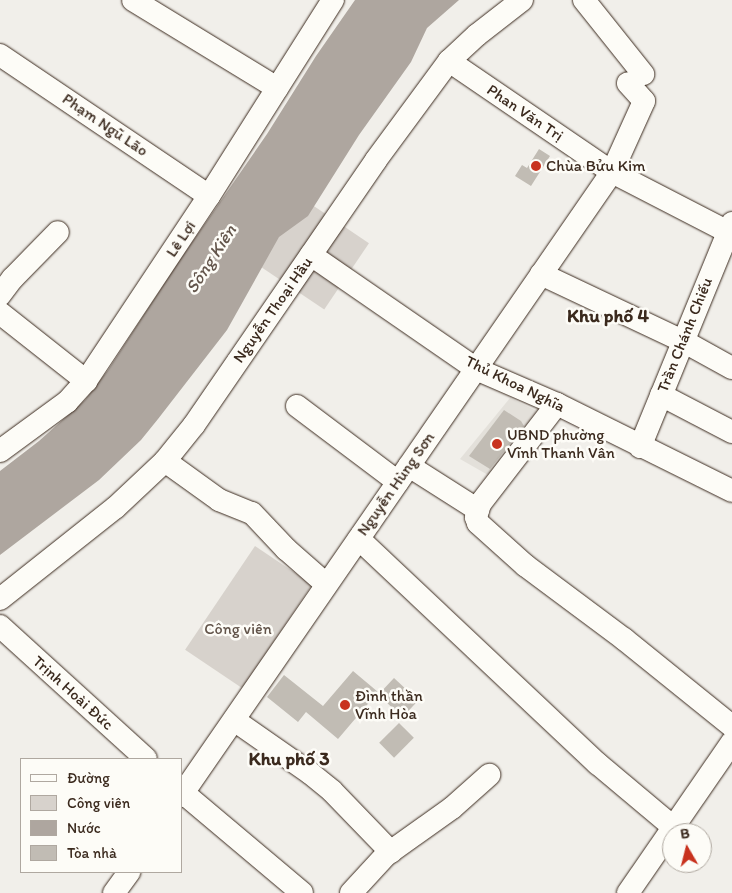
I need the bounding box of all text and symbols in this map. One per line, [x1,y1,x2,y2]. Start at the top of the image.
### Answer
street label: Phan Văn Trị [484,81,566,145]
street label: Phạm Ngũ Lão [59,89,151,161]
place label: Chùa Bửu Kim [546,156,646,176]
marker: Chùa Bửu Kim [530,160,542,172]
street label: Lê Lợi [162,217,200,261]
water label: Sông Kiên [181,221,241,297]
street label: Nguyễn Thoại Hầu [229,253,317,367]
street label: Trần Chánh Chiếu [653,275,717,395]
district label: Khu phố 4 [567,305,649,327]
street label: Thủ Khoa Nghĩa [462,352,568,416]
place label: UBND phường Vĩnh Thanh Vân [507,425,614,463]
street label: Nguyễn Hùng Sơn [353,428,439,540]
marker: UBND phường Vĩnh Thanh Vân [491,438,503,450]
park label: Công viên [205,619,271,639]
street label: Trịnh Hoài Đức [29,652,117,734]
place label: Đình thần Vĩnh Hòa [355,686,422,724]
marker: Đình thần Vĩnh Hòa [339,699,351,711]
district label: Khu phố 3 [248,748,330,770]
legend [20,758,182,873]
text: Đường [67,769,110,787]
text: Công viên [67,794,130,812]
text: Nước [67,819,101,837]
north arrow [662,823,712,873]
text: B [679,825,691,843]
text: Tòa nhà [67,844,117,862]

